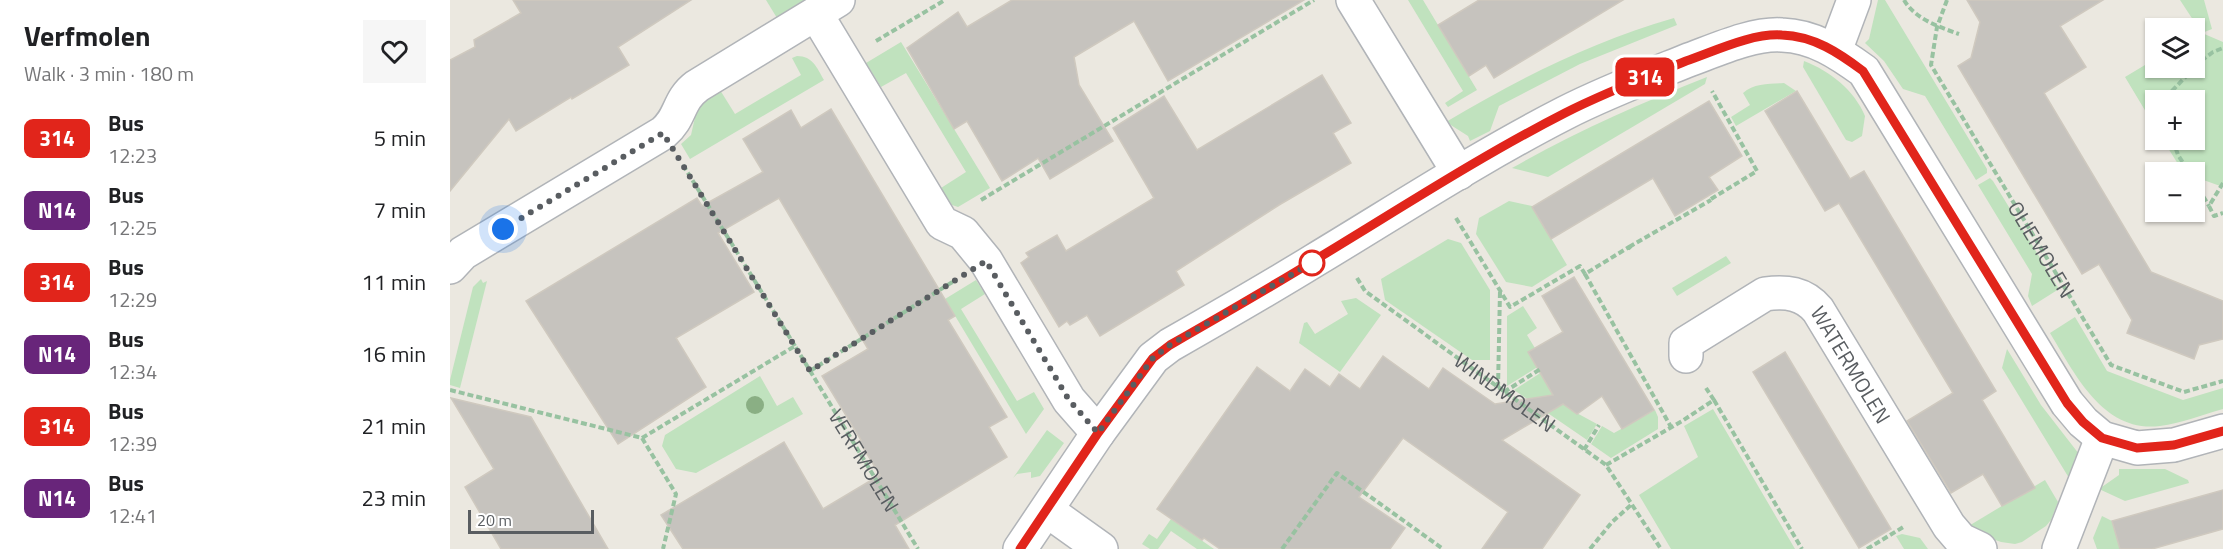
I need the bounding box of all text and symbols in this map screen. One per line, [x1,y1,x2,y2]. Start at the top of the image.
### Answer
text: Verfmolen [24,14,150,57]
map controls [2145,18,2205,222]
button: layers [2145,18,2205,78]
button: heart [363,20,426,83]
text: Walk · 3 min · 180 m [24,58,194,89]
line badge: 314 [1610,58,1680,97]
text: 314 [1627,61,1663,93]
button: + [2145,90,2205,150]
text: Bus [108,106,144,140]
text: 5 min [374,121,426,155]
text: 314 [39,122,75,154]
text: 12:23 [108,140,157,171]
button: − [2145,162,2205,222]
text: Bus [108,178,144,212]
text: 7 min [374,193,426,227]
text: N14 [38,194,76,226]
street label: OLIEMOLEN [2000,195,2083,304]
text: 12:25 [108,212,157,243]
your location [488,214,518,244]
text: Bus [108,250,144,284]
unlabelled marker [1299,250,1325,276]
text: 11 min [361,265,426,299]
text: 314 [39,266,75,298]
text: 12:29 [108,284,157,315]
street label: WATERMOLEN [1803,300,1899,430]
text: Bus [108,322,144,356]
text: 16 min [361,337,426,371]
text: N14 [38,338,76,370]
street label: WINDMOLEN [1447,344,1563,440]
text: 12:34 [108,356,157,387]
text: Bus [108,394,144,428]
street label: VERFMOLEN [821,403,908,518]
text: 21 min [361,409,426,443]
text: 314 [39,410,75,442]
text: 12:39 [108,428,157,459]
text: Bus [108,466,144,500]
text: 23 min [361,481,426,515]
text: N14 [38,482,76,514]
text: 12:41 [108,500,157,531]
scale bar [468,507,594,534]
text: 20 m [477,508,512,532]

